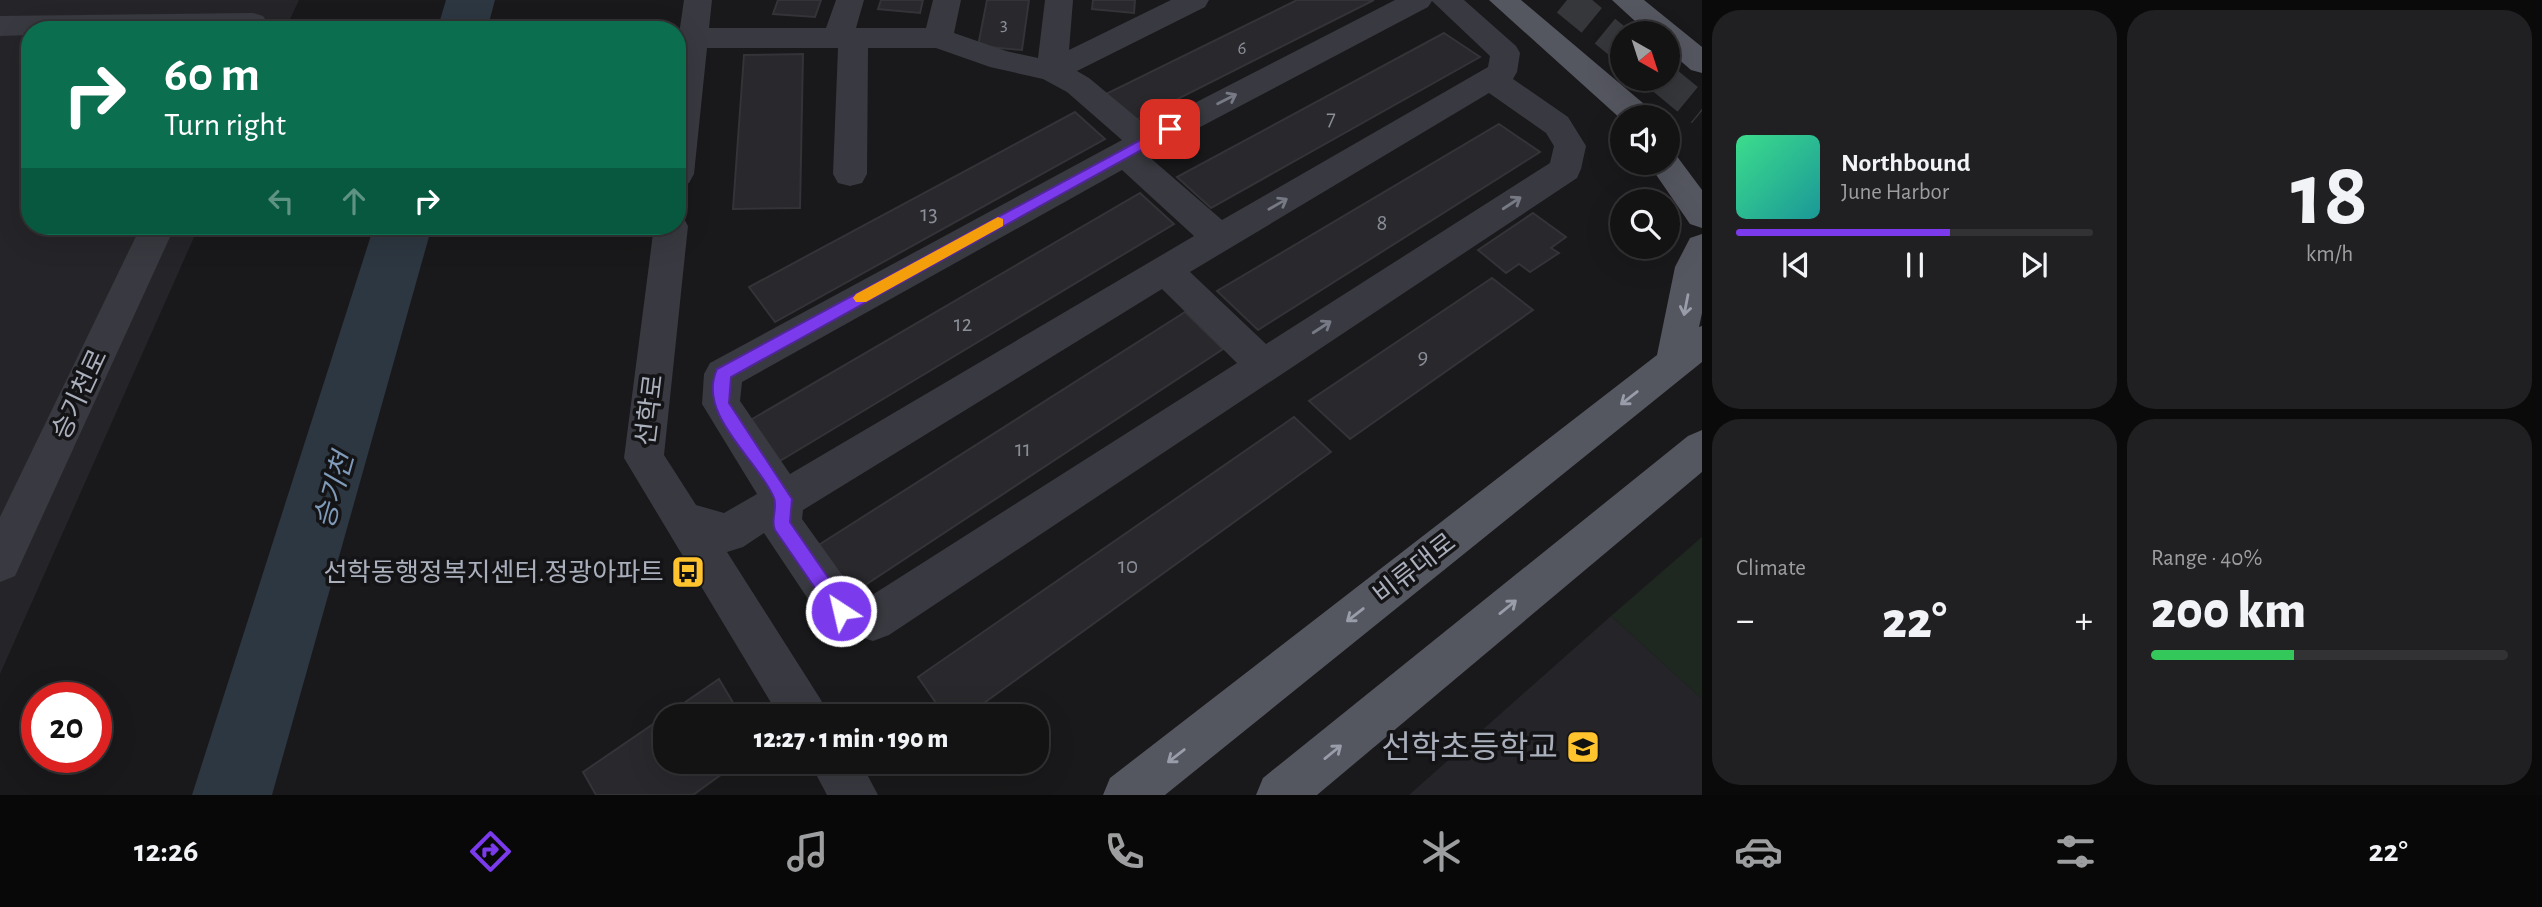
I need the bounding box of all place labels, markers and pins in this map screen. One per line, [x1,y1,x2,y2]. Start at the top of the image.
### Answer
pin [1140,99,1200,159]
bus stop icon: 선학동행정복지센터.정광아파트 [669,553,707,591]
place label: 선학동행정복지센터.정광아파트 [323,559,664,586]
school or university icon: 선학초등학교 [1564,728,1602,766]
place label: 선학초등학교 [1381,731,1558,764]

